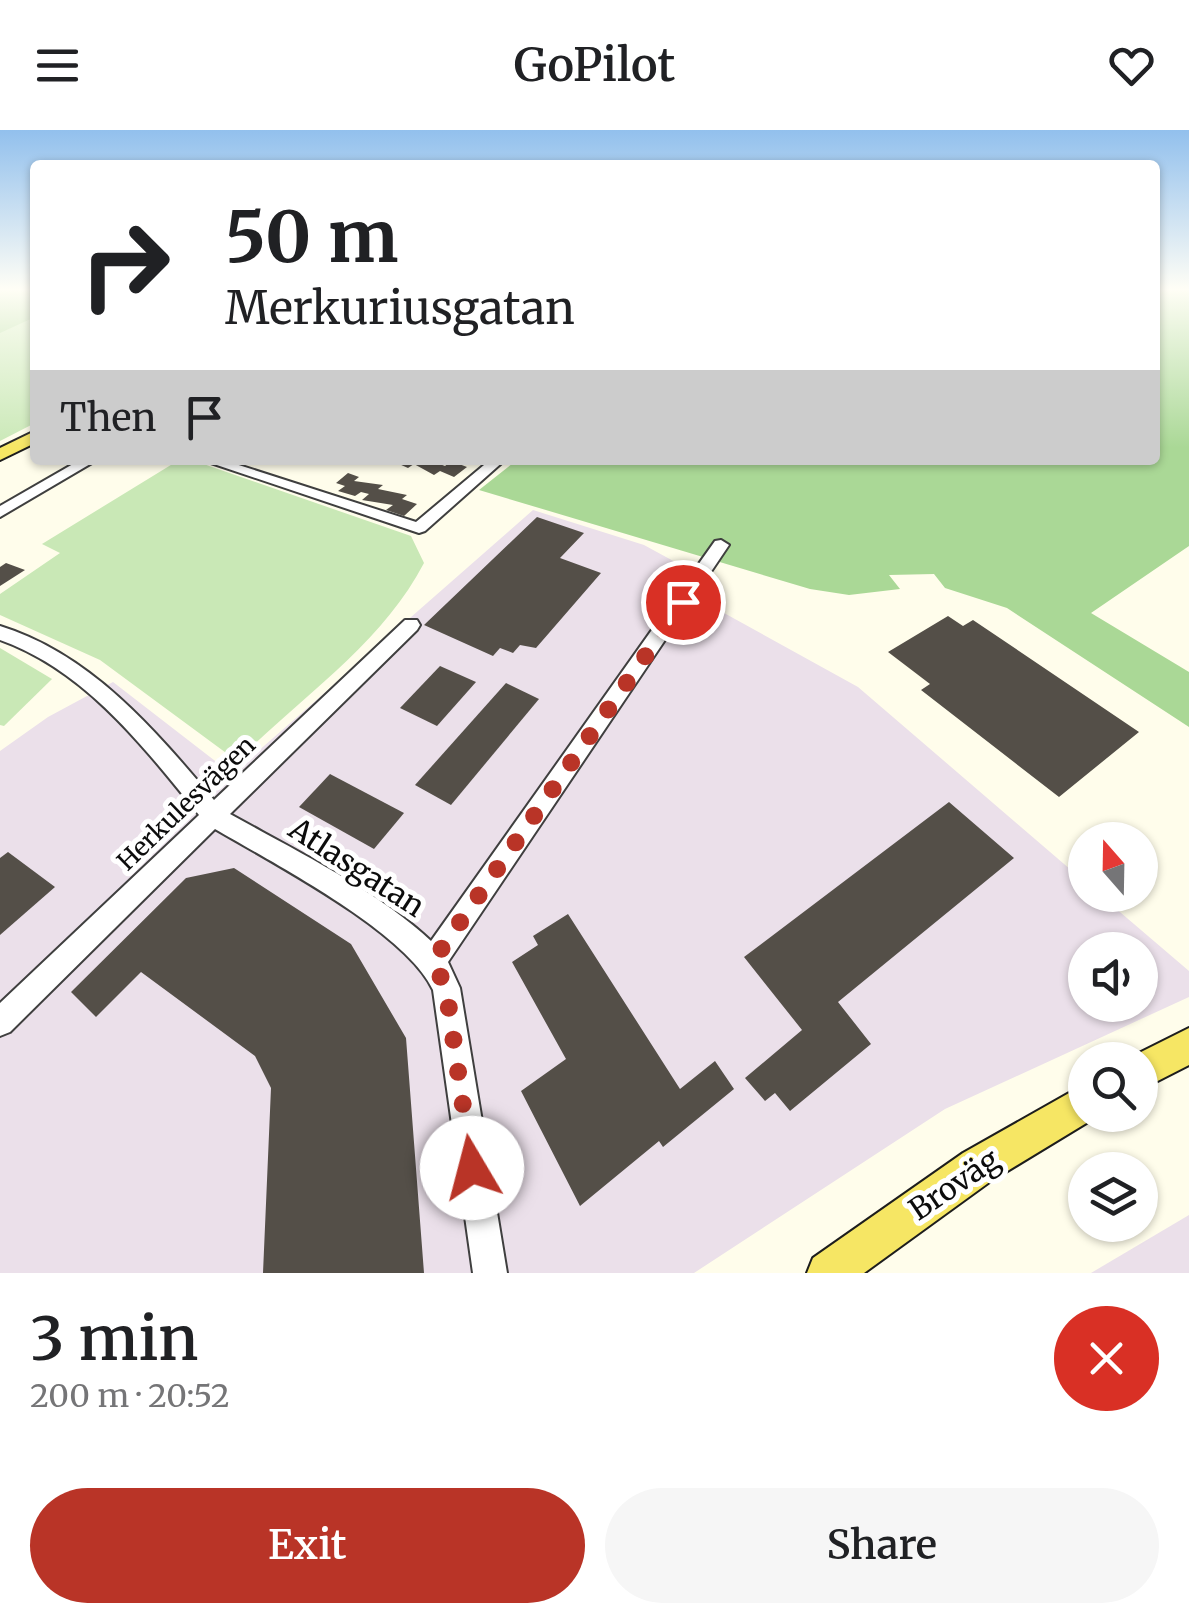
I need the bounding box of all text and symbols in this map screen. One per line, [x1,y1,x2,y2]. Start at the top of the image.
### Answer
text: GoPilot [514,37,675,93]
icon: menu [30,38,85,93]
icon: heart [1104,38,1159,93]
text: 50 m [225,193,398,281]
icon: right [60,200,190,330]
text: Merkuriusgatan [225,280,575,336]
icon: arrive [177,390,232,445]
text: Then [60,394,157,441]
pin [641,560,726,645]
icon: arrive [656,575,711,630]
street label: Herkulesvägen [110,729,262,877]
street label: Atlasgatan [281,809,432,925]
north arrow [1068,822,1158,912]
map controls [1068,822,1158,1242]
button: sound [1068,932,1158,1022]
button: search [1068,1042,1158,1132]
position arrow [420,1116,524,1220]
street label: Broväg [901,1140,1007,1228]
button: layers [1068,1152,1158,1242]
text: 3 min [30,1301,198,1376]
button: close [1054,1306,1159,1411]
text: 200 m · 20:52 [30,1376,230,1416]
button: Exit [30,1488,585,1603]
button: Share [605,1488,1159,1603]

